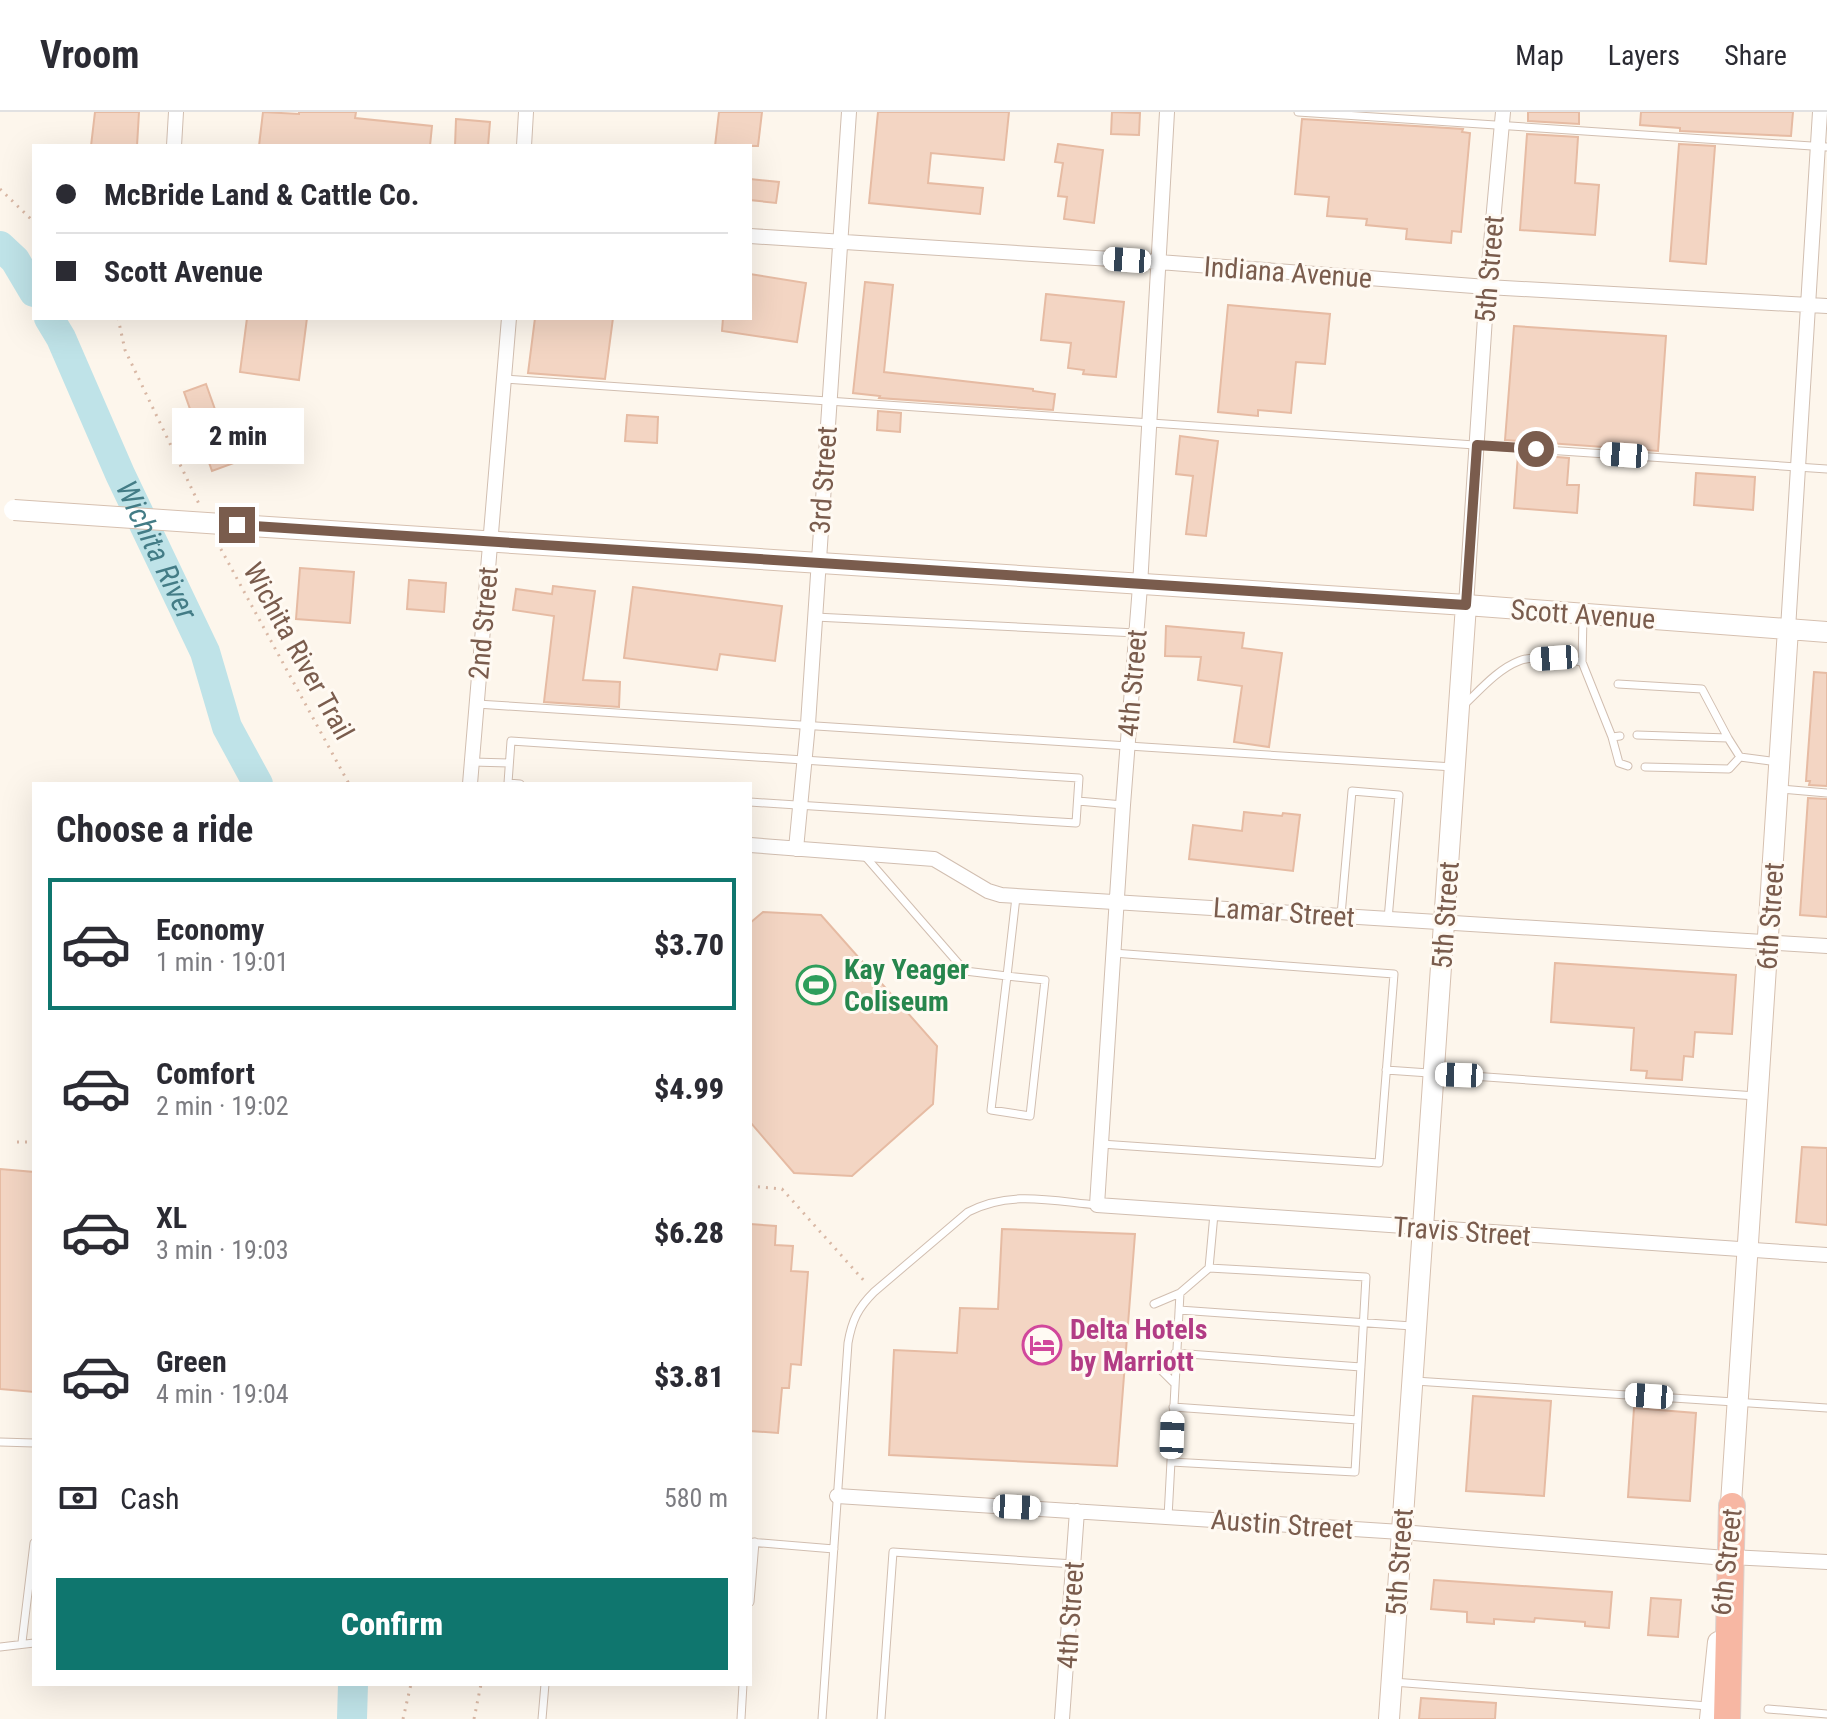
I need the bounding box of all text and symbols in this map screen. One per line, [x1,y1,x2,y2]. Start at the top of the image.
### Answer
text: Vroom [40,33,139,77]
text: Map [1515,39,1564,72]
text: Layers [1608,39,1680,72]
text: Share [1724,39,1787,72]
text: McBride Land & Cattle Co. [104,177,420,212]
street label: 5th Street [1468,214,1511,324]
car [1102,246,1152,274]
street label: Indiana Avenue [1203,250,1373,295]
text: Scott Avenue [104,254,263,289]
callout: 2 min [171,409,303,465]
text: 2 min [209,421,267,451]
street label: 3rd Street [803,425,844,535]
route start [1518,431,1554,467]
car [1599,441,1649,469]
water label: Wichita River [109,475,205,626]
route end [219,507,255,543]
street label: Wichita River Trail [236,557,361,745]
street label: 2nd Street [462,565,505,681]
street label: Scott Avenue [1509,593,1657,636]
street label: 4th Street [1111,628,1154,738]
car [1529,644,1579,672]
text: Choose a ride [56,809,253,851]
street label: 5th Street [1425,860,1466,970]
street label: 6th Street [1750,861,1791,971]
street label: Lamar Street [1212,891,1356,934]
icon: car [60,908,132,980]
text: Economy [156,912,264,947]
text: $3.70 [654,927,724,962]
text: 1 min · 19:01 [156,947,289,977]
place label: Kay Yeager Coliseum [844,953,969,1018]
sports icon: Kay Yeager Coliseum [795,964,837,1006]
icon: car [60,1052,132,1124]
text: Comfort [156,1056,255,1091]
car [1435,1062,1483,1088]
text: $4.99 [654,1071,724,1106]
text: 2 min · 19:02 [156,1091,289,1121]
icon: car [60,1196,132,1268]
text: XL [156,1200,187,1235]
street label: Travis Street [1392,1210,1532,1253]
text: $6.28 [654,1215,724,1250]
text: 3 min · 19:03 [156,1235,289,1265]
place label: Delta Hotels by Marriott [1070,1313,1207,1378]
hotel icon: Delta Hotels by Marriott [1021,1324,1063,1366]
icon: car [60,1340,132,1412]
text: Green [156,1344,227,1379]
text: $3.81 [654,1359,724,1394]
text: 4 min · 19:04 [156,1379,289,1409]
car [1624,1382,1674,1410]
car [1159,1411,1185,1459]
icon: cash [56,1476,100,1520]
text: Cash [120,1481,180,1516]
text: 580 m [664,1483,728,1513]
car [992,1494,1042,1520]
street label: Austin Street [1210,1503,1354,1546]
street label: 5th Street [1379,1507,1420,1617]
street label: 6th Street [1704,1507,1749,1617]
street label: 4th Street [1050,1560,1091,1670]
button: Confirm [56,1578,728,1670]

